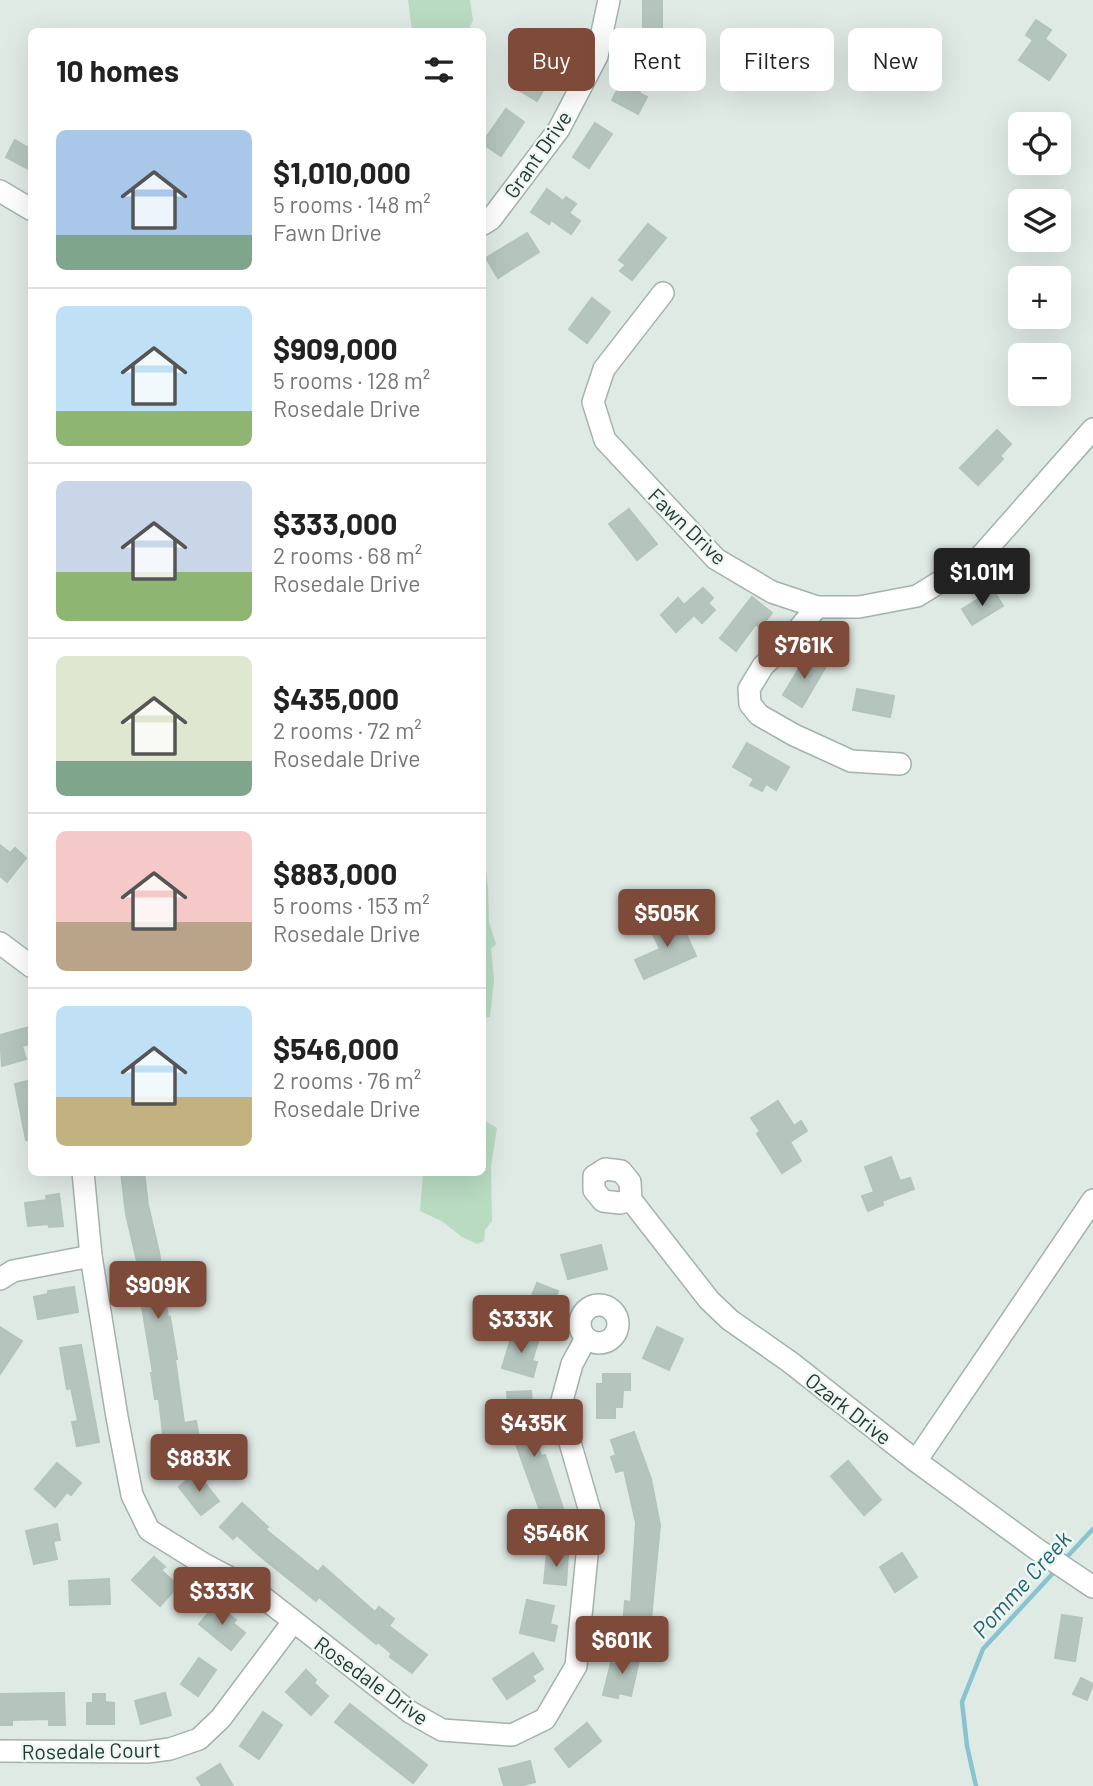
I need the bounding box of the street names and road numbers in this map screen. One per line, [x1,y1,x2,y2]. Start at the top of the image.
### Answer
street label: Grant Drive [498,105,576,203]
street label: Fawn Drive [644,483,732,569]
street label: Ozark Drive [801,1367,897,1449]
street label: Rosedale Drive [310,1630,434,1730]
street label: Rosedale Court [21,1736,161,1764]

